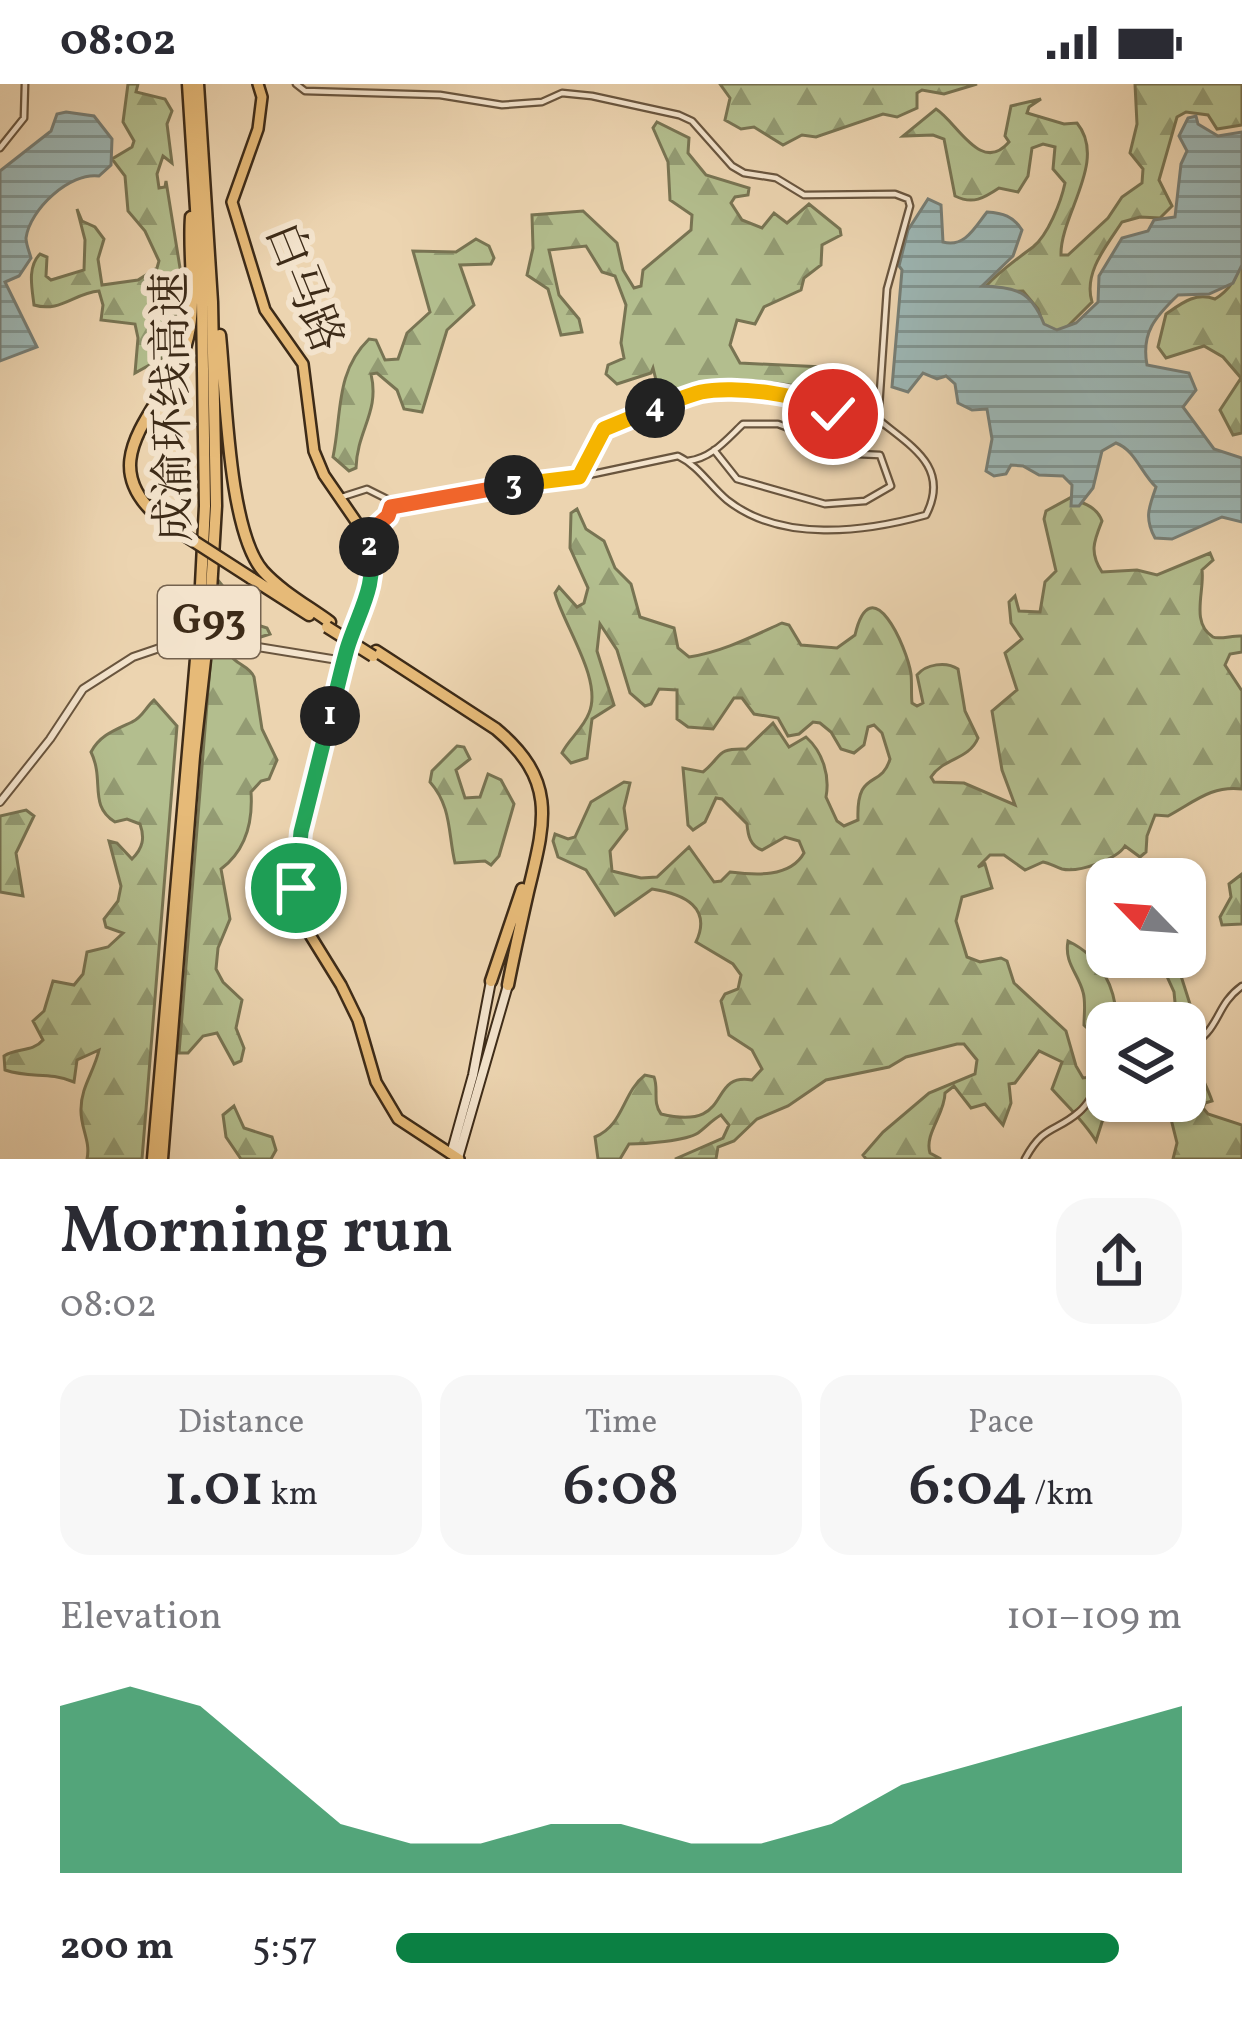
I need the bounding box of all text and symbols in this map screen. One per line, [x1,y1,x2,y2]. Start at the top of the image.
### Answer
text: 08:02 [60,11,176,74]
street label: 白马路 [248,214,356,362]
street label: 成渝环线高速 [141,271,209,543]
pin [782,363,884,465]
pin: 4 [625,378,685,438]
icon: check [800,381,866,447]
text: 4 [645,385,665,431]
pin: 3 [484,455,544,515]
text: 3 [506,462,522,508]
pin: 2 [339,517,399,577]
text: 2 [360,524,378,570]
road number: G93 [158,586,260,658]
pin: 1 [300,686,360,746]
text: 1 [323,693,337,739]
pin [245,837,347,939]
icon: arrive [263,855,329,921]
north arrow [1086,858,1206,978]
map controls [1086,858,1206,1122]
button: layers [1086,1002,1206,1122]
text: Morning run [60,1188,453,1280]
button: share [1056,1198,1182,1324]
text: 08:02 [60,1279,157,1333]
text: Distance [178,1401,304,1447]
text: Time [585,1401,657,1447]
text: Pace [968,1401,1034,1447]
text: 1.01 [164,1447,264,1530]
text: 6:08 [563,1447,679,1530]
text: 6:04 [908,1447,1028,1530]
text: km [264,1473,318,1519]
text: /km [1028,1473,1094,1519]
text: Elevation [60,1591,222,1645]
text: 101–109 m [1006,1591,1182,1645]
text: 200 m [60,1921,174,1975]
text: 5:57 [252,1921,318,1975]

